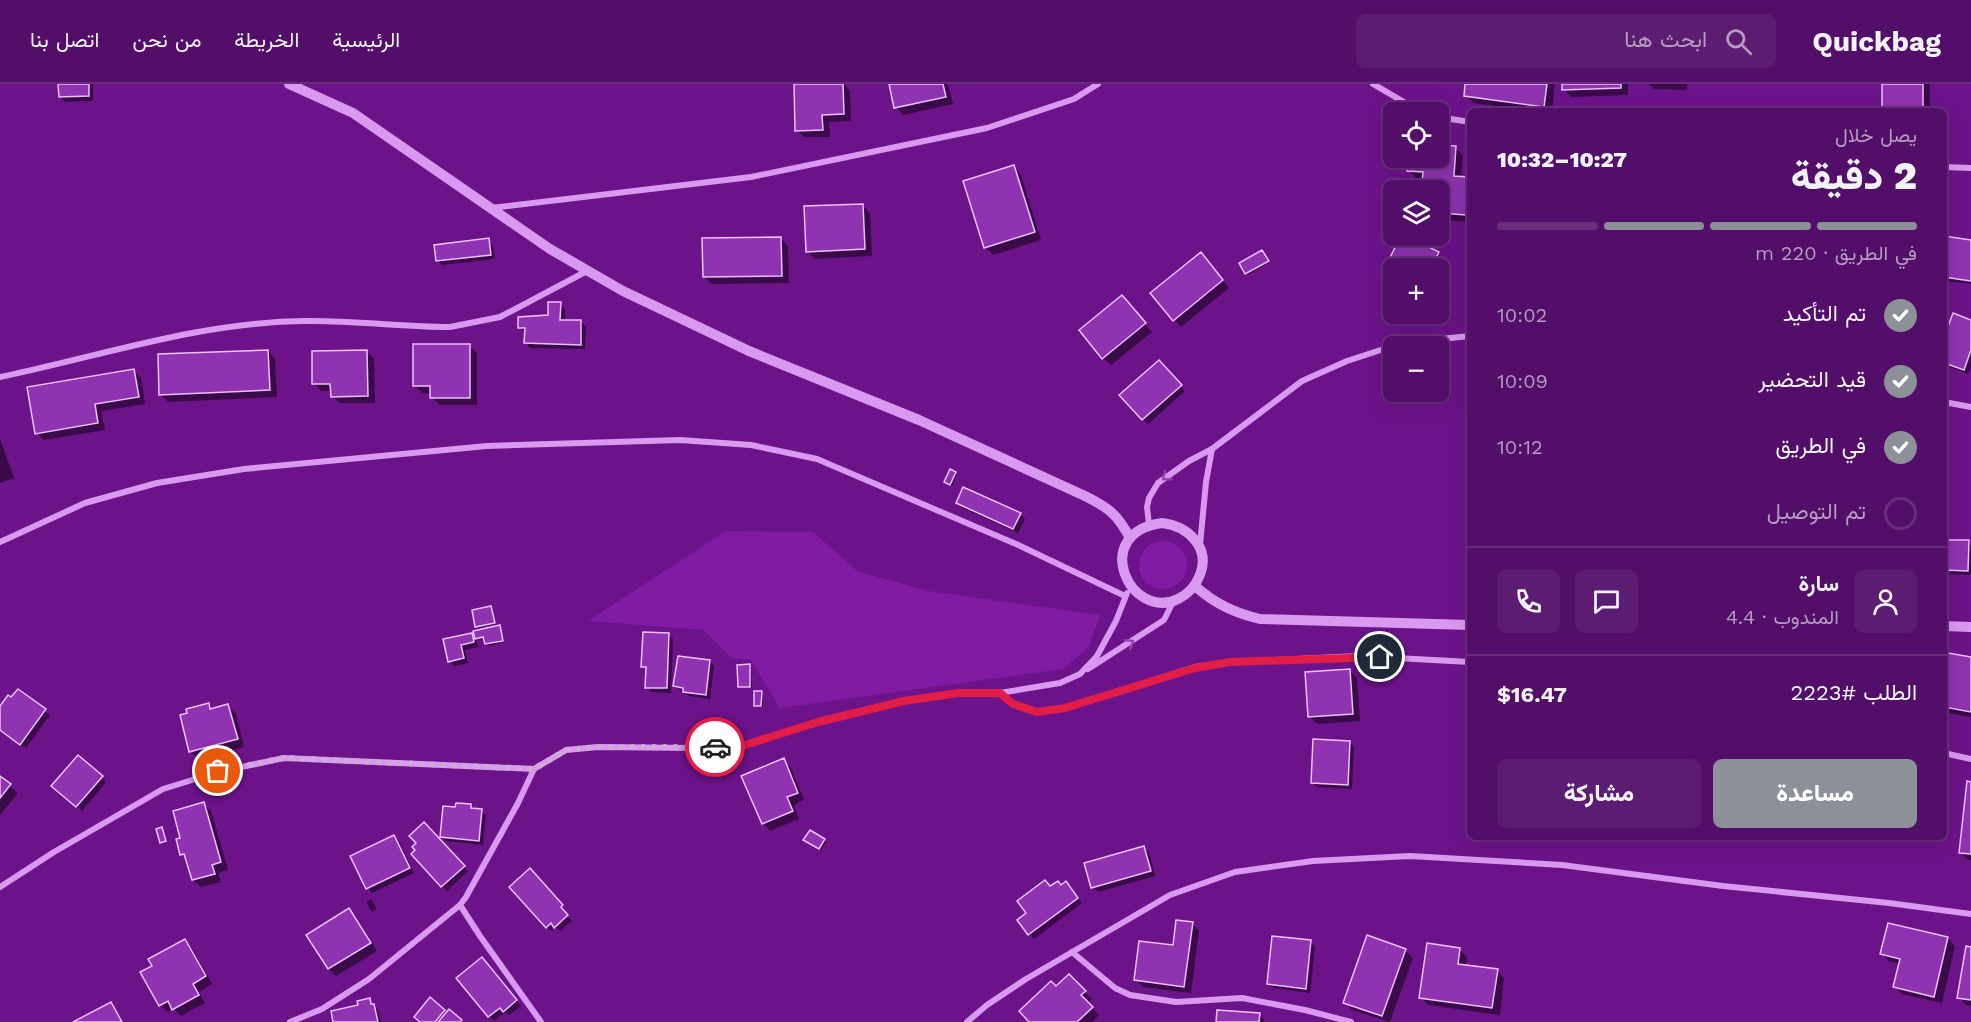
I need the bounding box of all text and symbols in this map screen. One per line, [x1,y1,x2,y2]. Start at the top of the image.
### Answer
search box [1356,14,1776,68]
icon: search [1722,25,1755,58]
text: Quickbag [1812,25,1941,58]
text: اتصل بنا [30,27,99,52]
text: من نحن [132,27,201,52]
text: الخريطة [234,27,299,52]
text: الرئيسية [332,27,400,52]
text: ابحث هنا [1624,27,1707,52]
map controls [1383,102,1449,402]
button: locate [1383,102,1449,168]
text: يصل خلال [1835,123,1917,147]
text: 10:27–10:32 [1497,147,1627,172]
text: 2 دقيقة [1791,153,1917,198]
button: layers [1383,180,1449,246]
text: في الطريق · 220 m [1755,241,1917,265]
button: + [1383,258,1449,324]
icon: check [1884,299,1917,332]
text: تم التأكيد [1783,301,1866,326]
text: 10:02 [1497,303,1547,327]
button: − [1383,336,1449,402]
icon: check [1884,365,1917,398]
text: قيد التحضير [1758,367,1866,392]
text: 10:09 [1497,369,1548,393]
icon: check [1884,431,1917,464]
text: في الطريق [1776,433,1866,458]
text: 10:12 [1497,435,1543,459]
one-way arrow [1162,470,1173,481]
text: تم التوصيل [1767,499,1866,524]
button: phone [1497,570,1560,633]
button: chat [1575,570,1638,633]
button: person [1854,570,1917,633]
text: سارة [1798,571,1839,596]
text: المندوب · 4.4 [1726,605,1839,629]
pin [1354,631,1405,682]
one-way arrow [1123,639,1134,650]
icon: home [1363,640,1396,673]
text: الطلب #2223 [1790,680,1917,705]
text: $16.47 [1497,682,1567,707]
courier [685,717,745,777]
icon: car [699,731,732,764]
pin [192,745,243,796]
icon: bag [201,754,234,787]
button: مشاركة [1497,759,1701,828]
button: مساعدة [1713,759,1917,828]

